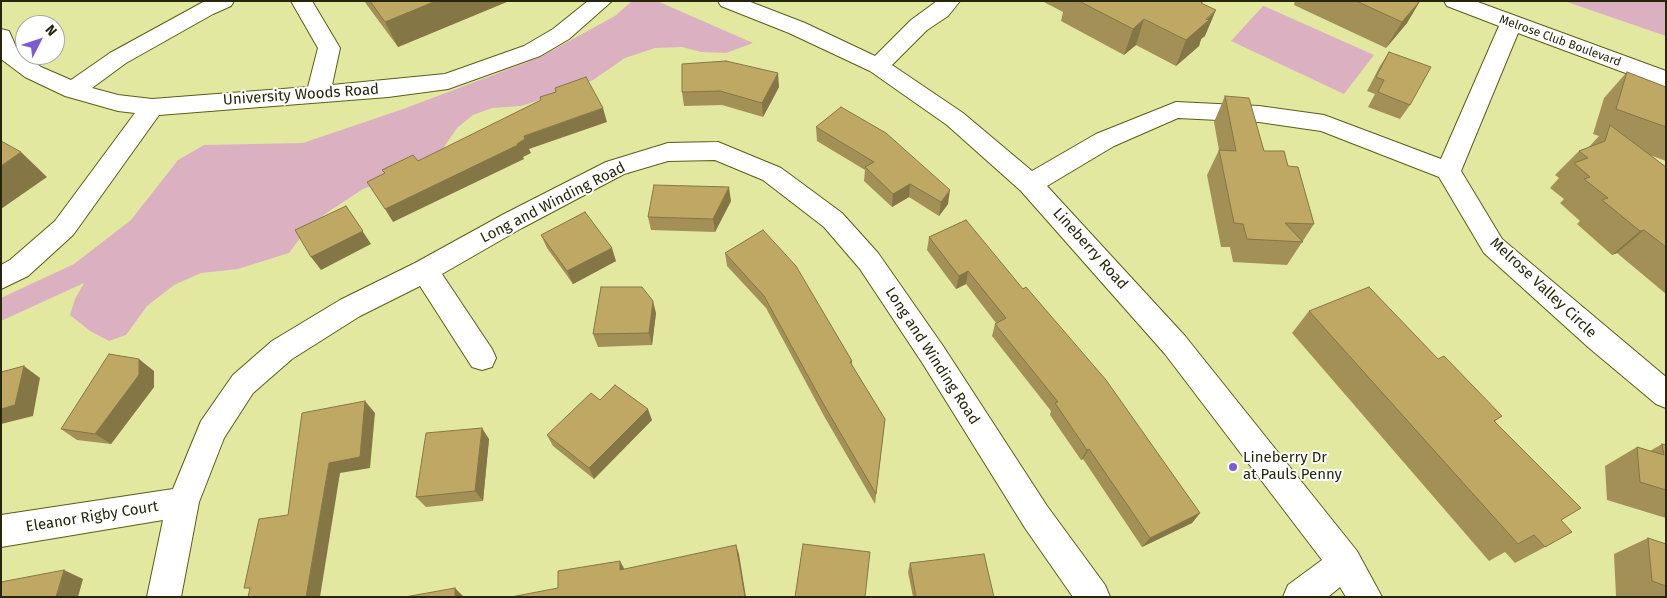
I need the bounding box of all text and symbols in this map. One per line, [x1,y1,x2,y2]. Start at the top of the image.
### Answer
street label: Melrose Club Boulevard [1497,12,1623,70]
north arrow [15,15,65,65]
text: N [41,21,60,40]
street label: University Woods Road [222,81,380,109]
street label: Long and Winding Road [478,159,628,247]
street label: Lineberry Road [1049,205,1131,293]
street label: Melrose Valley Circle [1486,234,1600,342]
street label: Long and Winding Road [881,284,983,428]
place label: Lineberry Dr at Pauls Penny [1243,449,1342,484]
marker: Lineberry Dr at Pauls Penny [1227,461,1239,473]
street label: Eleanor Rigby Court [24,498,160,536]

